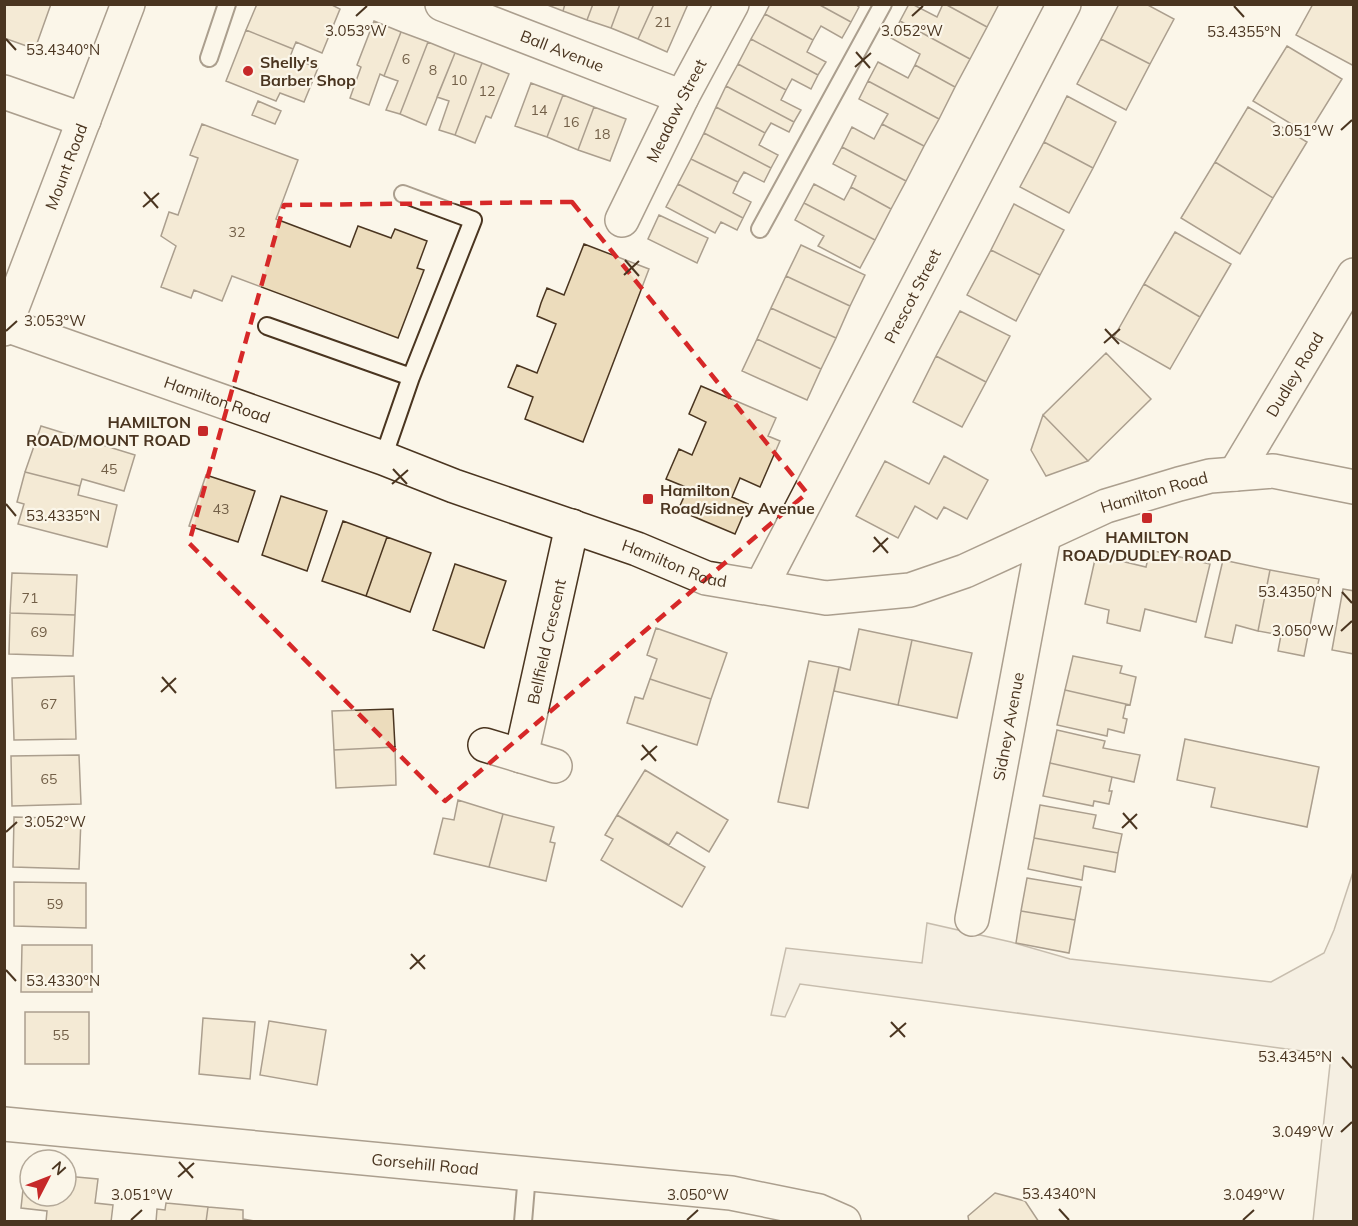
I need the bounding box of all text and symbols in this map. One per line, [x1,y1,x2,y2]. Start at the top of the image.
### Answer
house number: 21 [655,13,671,31]
text: 3.053°W [325,21,387,40]
text: 3.052°W [881,21,943,40]
text: 53.4355°N [1207,22,1281,41]
street label: Ball Avenue [518,25,607,76]
text: 53.4340°N [26,40,100,59]
house number: 6 [402,50,410,68]
place label: Shelly's Barber Shop [260,52,356,90]
street label: Meadow Street [642,55,711,166]
house number: 8 [429,61,437,79]
marker: Shelly's Barber Shop [241,64,255,78]
house number: 10 [451,71,467,89]
house number: 12 [479,82,495,100]
house number: 14 [531,101,548,119]
house number: 16 [563,113,579,131]
street label: Mount Road [41,121,92,212]
text: 3.051°W [1272,121,1334,140]
house number: 18 [594,125,610,143]
house number: 32 [229,223,245,241]
street label: Prescot Street [880,245,945,347]
text: 3.053°W [24,311,86,330]
street label: Dudley Road [1262,328,1328,420]
street label: Hamilton Road [162,372,273,427]
place label: HAMILTON ROAD/MOUNT ROAD [26,412,191,450]
marker: HAMILTON ROAD/MOUNT ROAD [196,424,210,438]
house number: 45 [101,460,117,478]
street label: Hamilton Road [1098,467,1210,517]
place label: Hamilton Road/sidney Avenue [660,480,815,518]
marker: Hamilton Road/sidney Avenue [641,492,655,506]
house number: 43 [213,500,229,518]
text: 53.4335°N [26,506,100,525]
marker: HAMILTON ROAD/DUDLEY ROAD [1140,511,1154,525]
place label: HAMILTON ROAD/DUDLEY ROAD [1062,527,1232,565]
street label: Hamilton Road [619,535,728,591]
street label: Bellfield Crescent [523,577,570,706]
text: 53.4350°N [1258,582,1332,601]
house number: 71 [22,589,38,607]
text: 3.050°W [1272,621,1334,640]
house number: 69 [31,623,47,641]
street label: Sidney Avenue [988,671,1028,782]
house number: 67 [41,695,57,713]
house number: 65 [41,770,57,788]
text: 3.052°W [24,812,86,831]
house number: 59 [47,895,63,913]
text: 53.4330°N [26,971,100,990]
house number: 55 [53,1026,69,1044]
text: 53.4345°N [1258,1047,1332,1066]
text: 3.049°W [1272,1122,1334,1141]
north arrow [18,1148,78,1208]
street label: Gorsehill Road [371,1149,480,1179]
text: N [48,1157,71,1179]
text: 53.4340°N [1022,1184,1096,1203]
text: 3.051°W [111,1185,173,1204]
text: 3.050°W [667,1185,729,1204]
text: 3.049°W [1223,1185,1285,1204]

